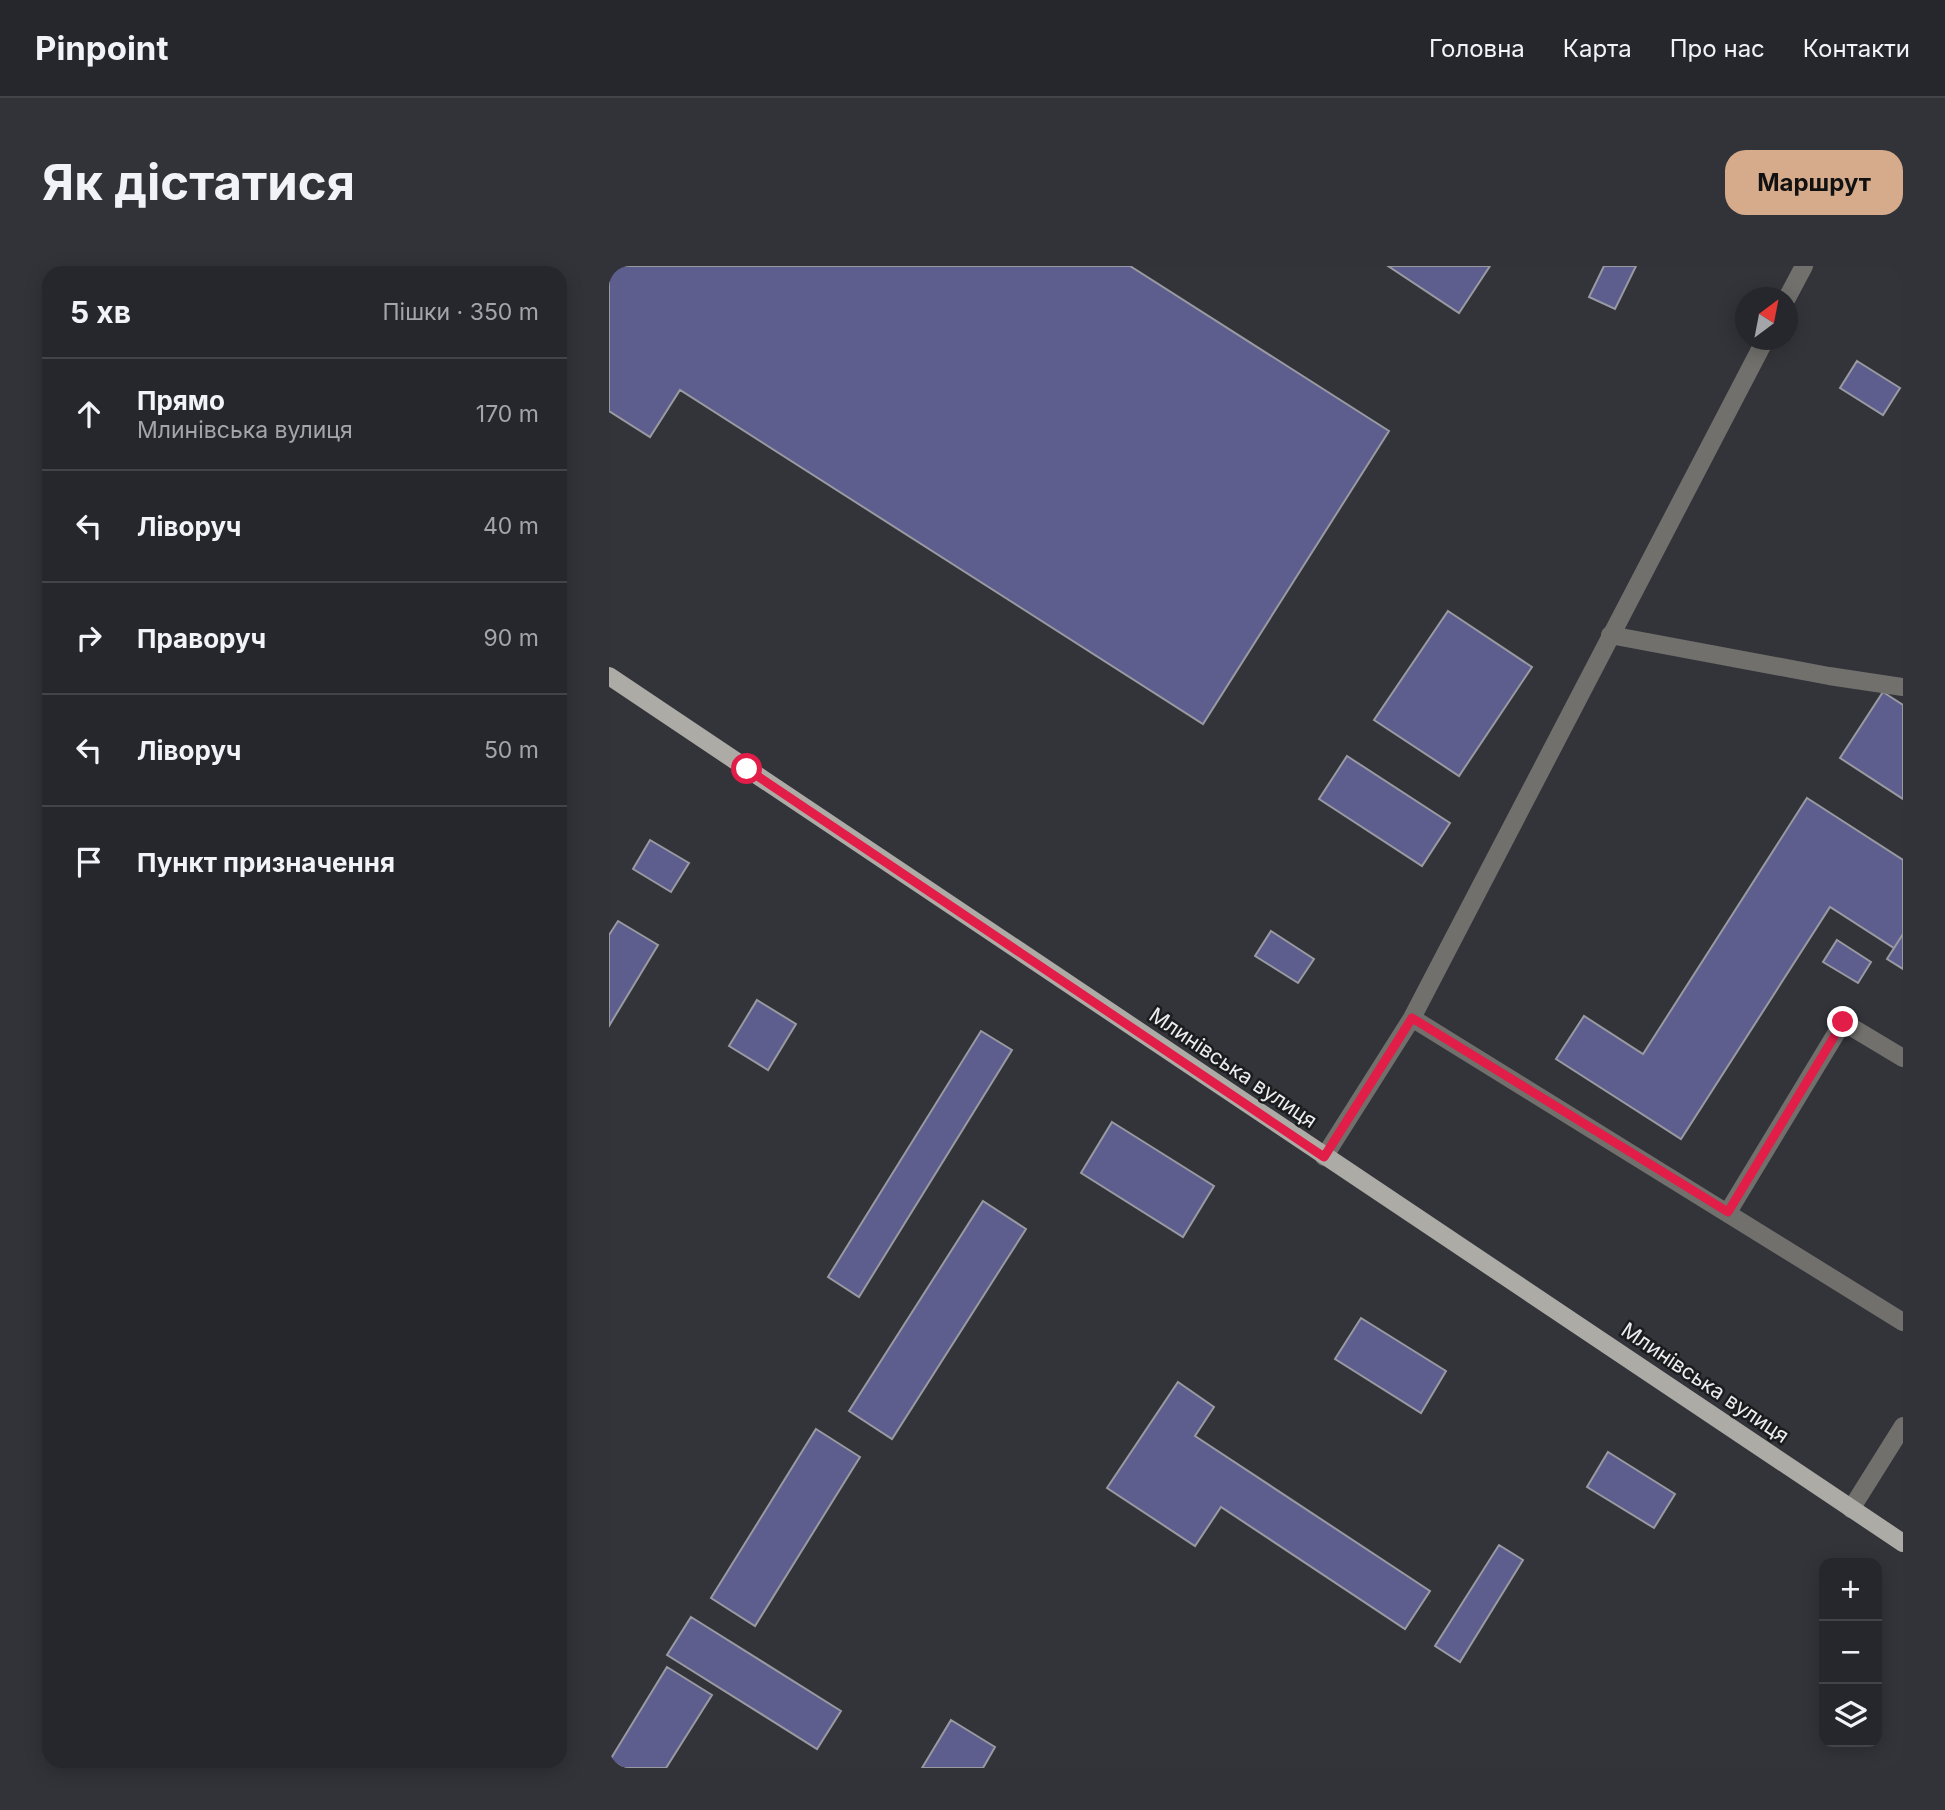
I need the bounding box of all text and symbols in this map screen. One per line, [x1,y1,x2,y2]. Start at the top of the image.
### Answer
text: Pinpoint [35,28,168,68]
text: Головна [1429,34,1525,63]
text: Карта [1563,34,1632,63]
text: Про нас [1670,34,1765,63]
text: Контакти [1803,34,1910,63]
button: Маршрут [1725,150,1903,215]
text: Як дістатися [42,153,355,212]
north arrow [1735,287,1798,350]
text: 5 хв [70,294,131,330]
text: Пішки · 350 m [382,298,539,326]
text: Прямо [137,385,225,416]
icon: ahead [70,395,108,433]
text: 170 m [476,400,539,428]
text: Млинівська вулиця [137,416,353,444]
icon: left [70,507,108,545]
text: Ліворуч [137,511,241,542]
text: 40 m [483,512,539,540]
icon: right [70,619,108,657]
text: Праворуч [137,623,266,654]
text: 90 m [484,624,539,652]
icon: left [70,731,108,769]
text: Ліворуч [137,735,241,766]
text: 50 m [484,736,539,764]
route start [731,753,762,784]
icon: arrive [70,843,108,881]
text: Пункт призначення [137,847,395,878]
street label: Млинівська вулиця [1145,1002,1322,1133]
route end [1827,1006,1858,1037]
street label: Млинівська вулиця [1617,1317,1794,1448]
map controls [1819,1558,1882,1747]
button: + [1819,1558,1882,1621]
button: − [1819,1621,1882,1684]
button: layers [1819,1684,1882,1747]

